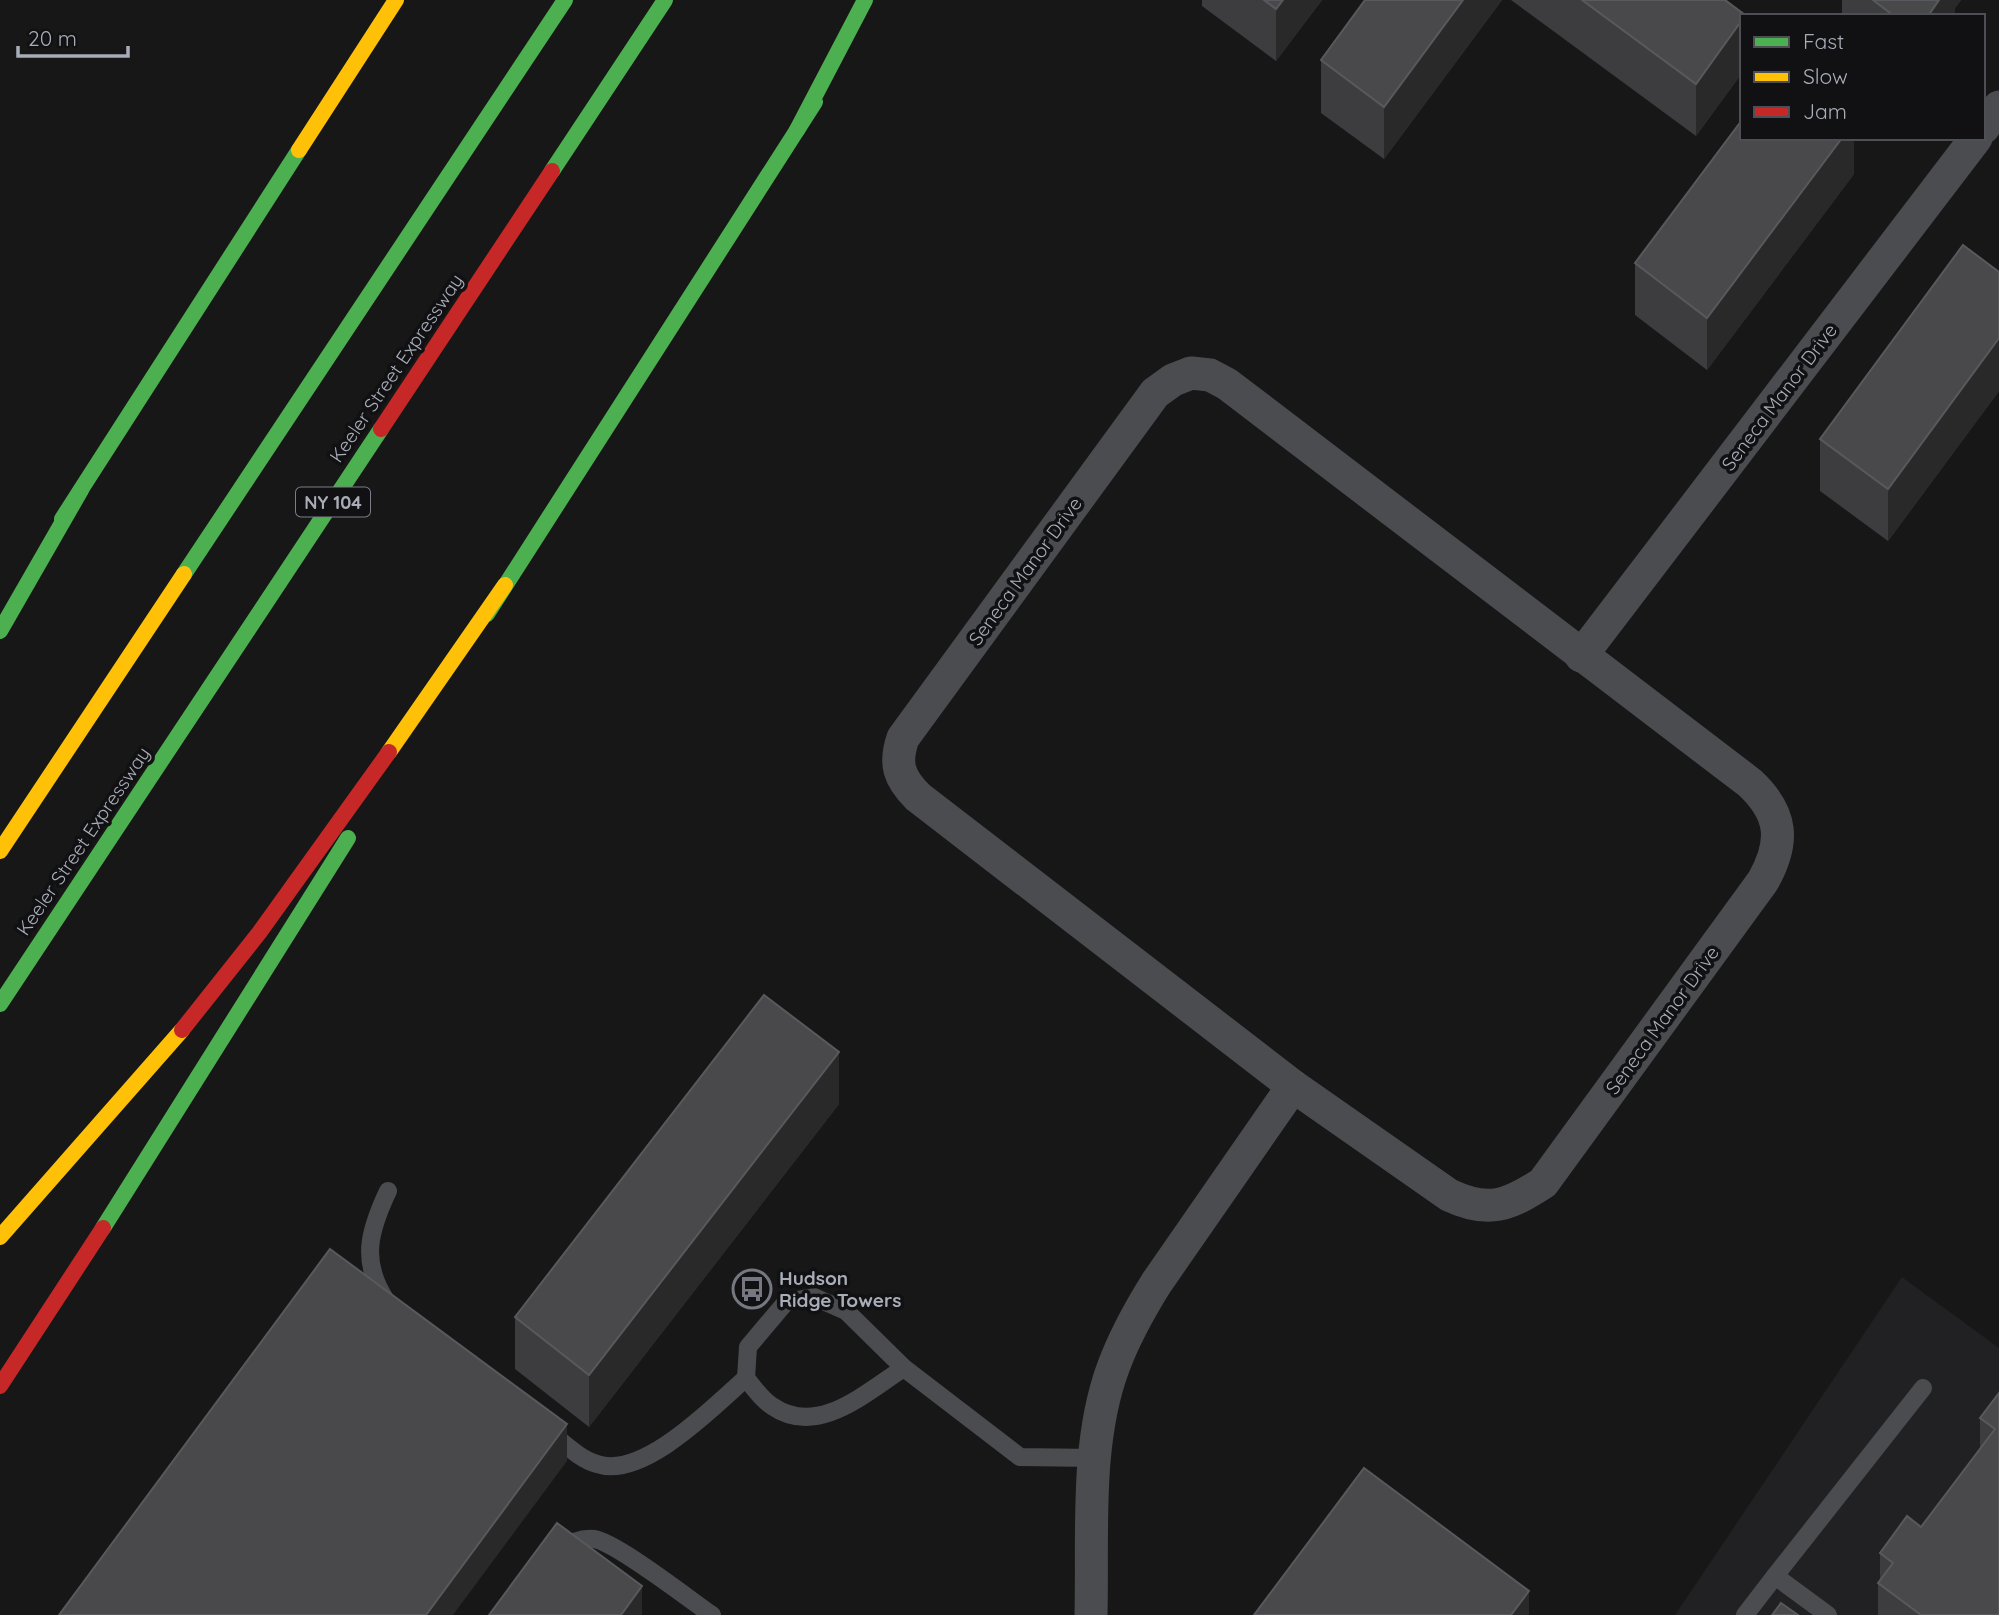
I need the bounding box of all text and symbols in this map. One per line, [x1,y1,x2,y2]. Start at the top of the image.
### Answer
scale bar [18,14,128,58]
legend [1740,14,1985,140]
text: 20 m [28,25,77,51]
text: Fast [1803,28,1844,54]
text: Slow [1803,63,1848,89]
text: Jam [1803,98,1847,124]
street label: Keeler Street Expressway [324,269,468,467]
street label: Seneca Manor Drive [1716,319,1842,475]
road number: NY 104 [296,488,370,516]
street label: Seneca Manor Drive [963,492,1087,650]
street label: Keeler Street Expressway [11,742,155,940]
street label: Seneca Manor Drive [1600,941,1724,1099]
place label: Hudson Ridge Towers [779,1266,901,1312]
bus stop icon: Hudson Ridge Towers [731,1268,773,1310]

